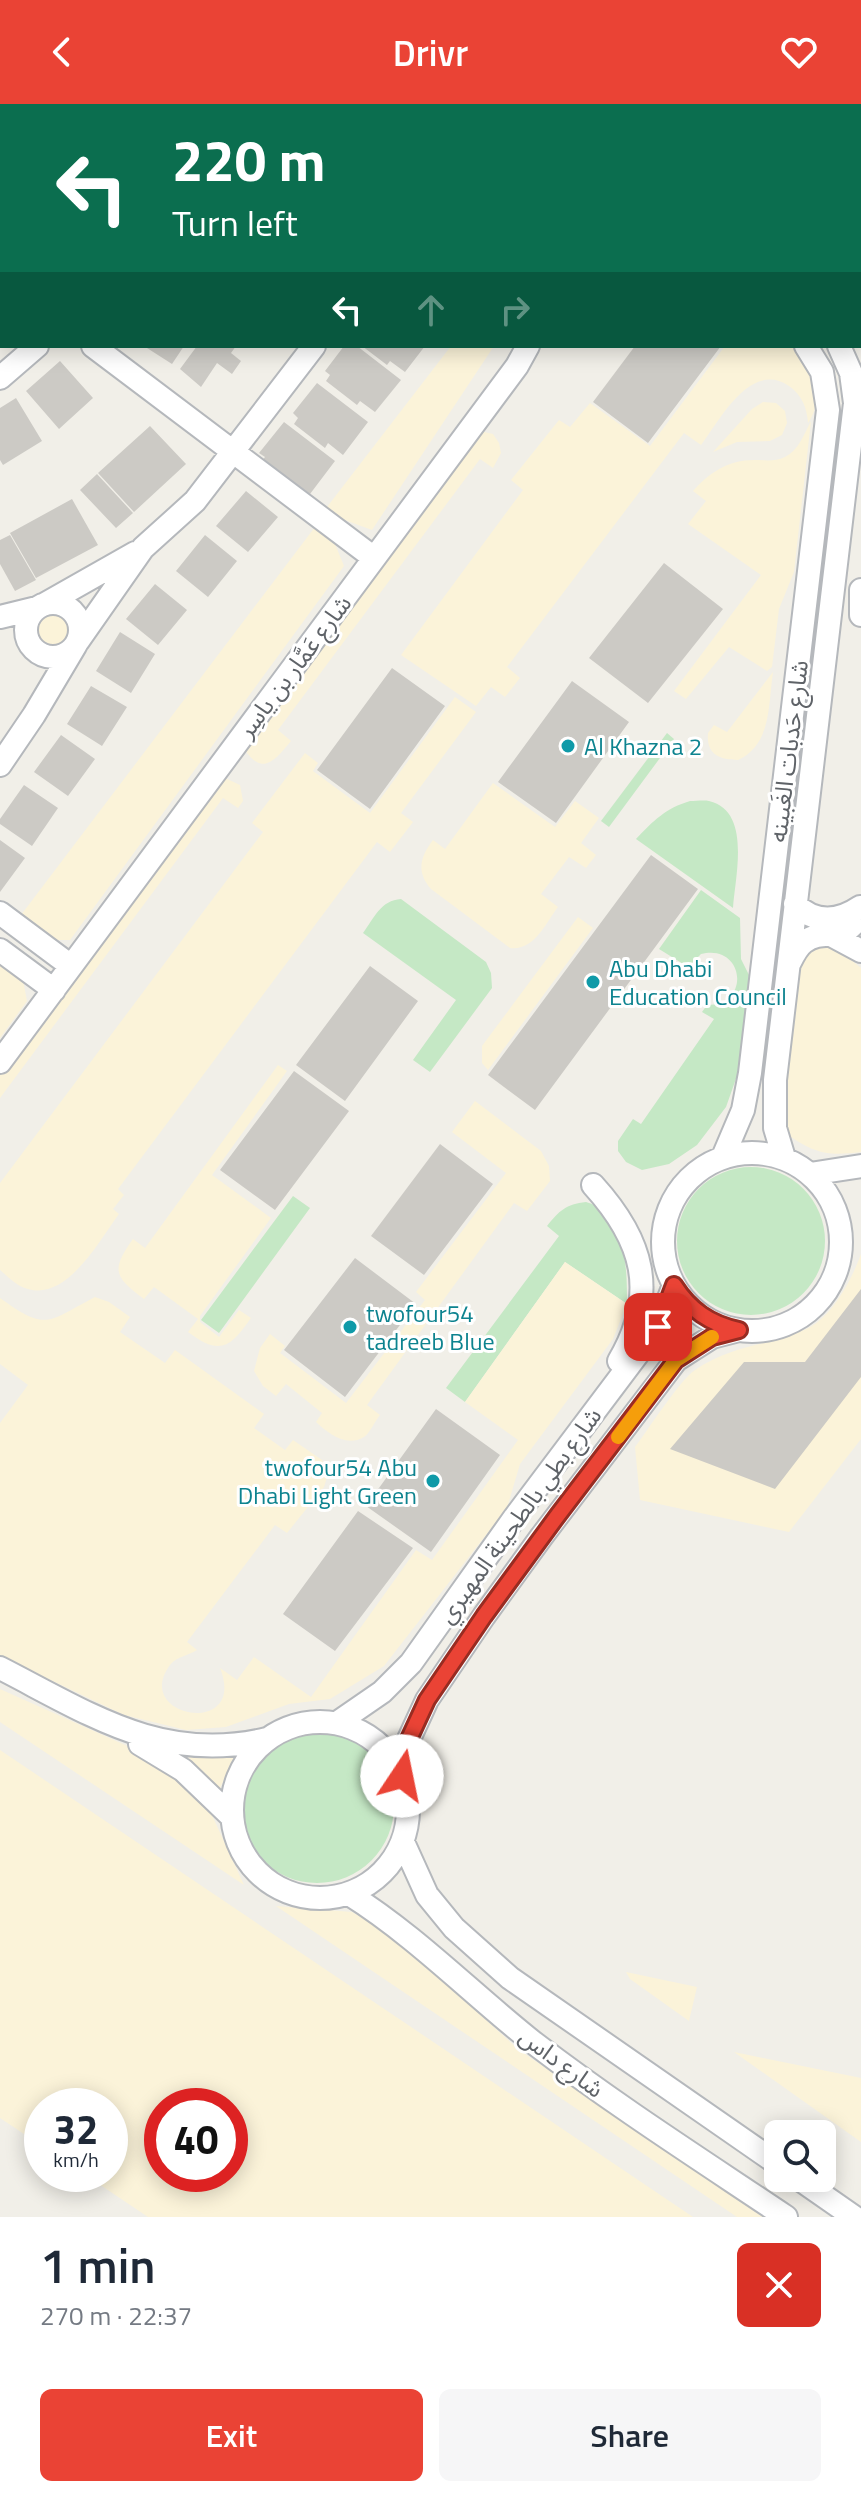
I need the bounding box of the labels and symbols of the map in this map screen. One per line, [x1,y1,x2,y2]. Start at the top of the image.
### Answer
street label: شارع عَمَّار بن ياسِر [228,587,360,746]
street label: شارع حَدبات الغَبينه [759,658,817,844]
place label: Al Khazna 2 [584,728,702,764]
marker: Al Khazna 2 [559,737,577,755]
place label: Abu Dhabi Education Council [609,950,787,1014]
marker: Abu Dhabi Education Council [584,973,602,991]
pin [624,1293,692,1361]
place label: twofour54 tadreeb Blue [366,1295,495,1359]
marker: twofour54 tadreeb Blue [341,1318,359,1336]
street label: شارع بطي بالطحينة المهيري [428,1400,611,1631]
place label: twofour54 Abu Dhabi Light Green [238,1449,417,1513]
marker: twofour54 Abu Dhabi Light Green [424,1472,442,1490]
position arrow [360,1734,444,1818]
street label: شارع داس [512,2018,612,2106]
speed limit sign: 40 [144,2088,248,2192]

